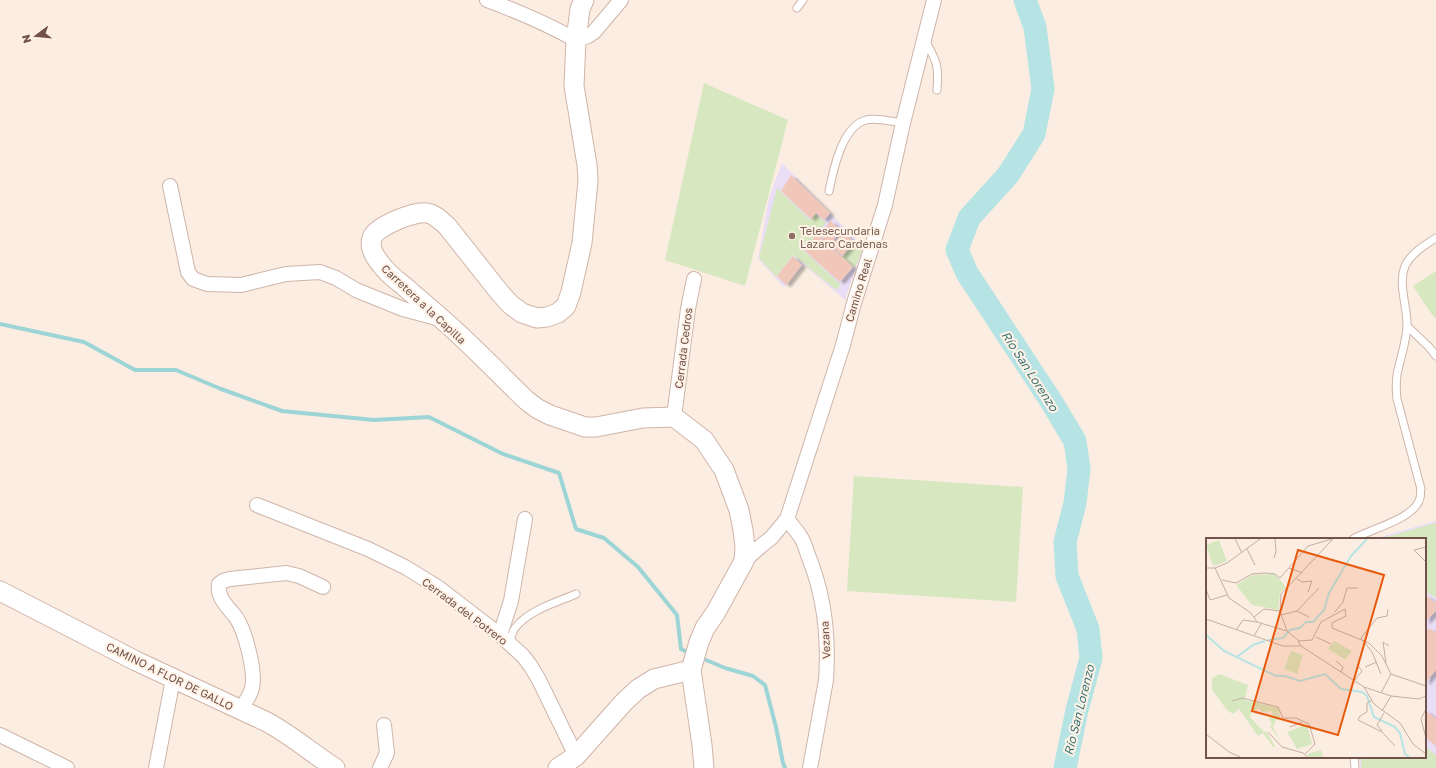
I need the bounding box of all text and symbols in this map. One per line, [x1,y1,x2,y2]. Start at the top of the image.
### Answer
north arrow [16,16,56,56]
text: N [19,33,33,45]
place label: Telesecundaria Lazaro Cardenas [800,224,888,250]
marker: Telesecundaria Lazaro Cardenas [787,231,797,241]
street label: Camino Real [842,256,874,323]
street label: Carretera a la Capilla [379,262,469,346]
street label: Cerrada Cedros [672,307,694,389]
water label: Río San Lorenzo [999,328,1062,415]
inset map [1206,538,1426,758]
street label: Cerrada del Potrero [420,575,510,647]
street label: Vezana [818,621,832,659]
street label: CAMINO A FLOR DE GALLO [104,639,236,713]
water label: Río San Lorenzo [1061,663,1098,757]

